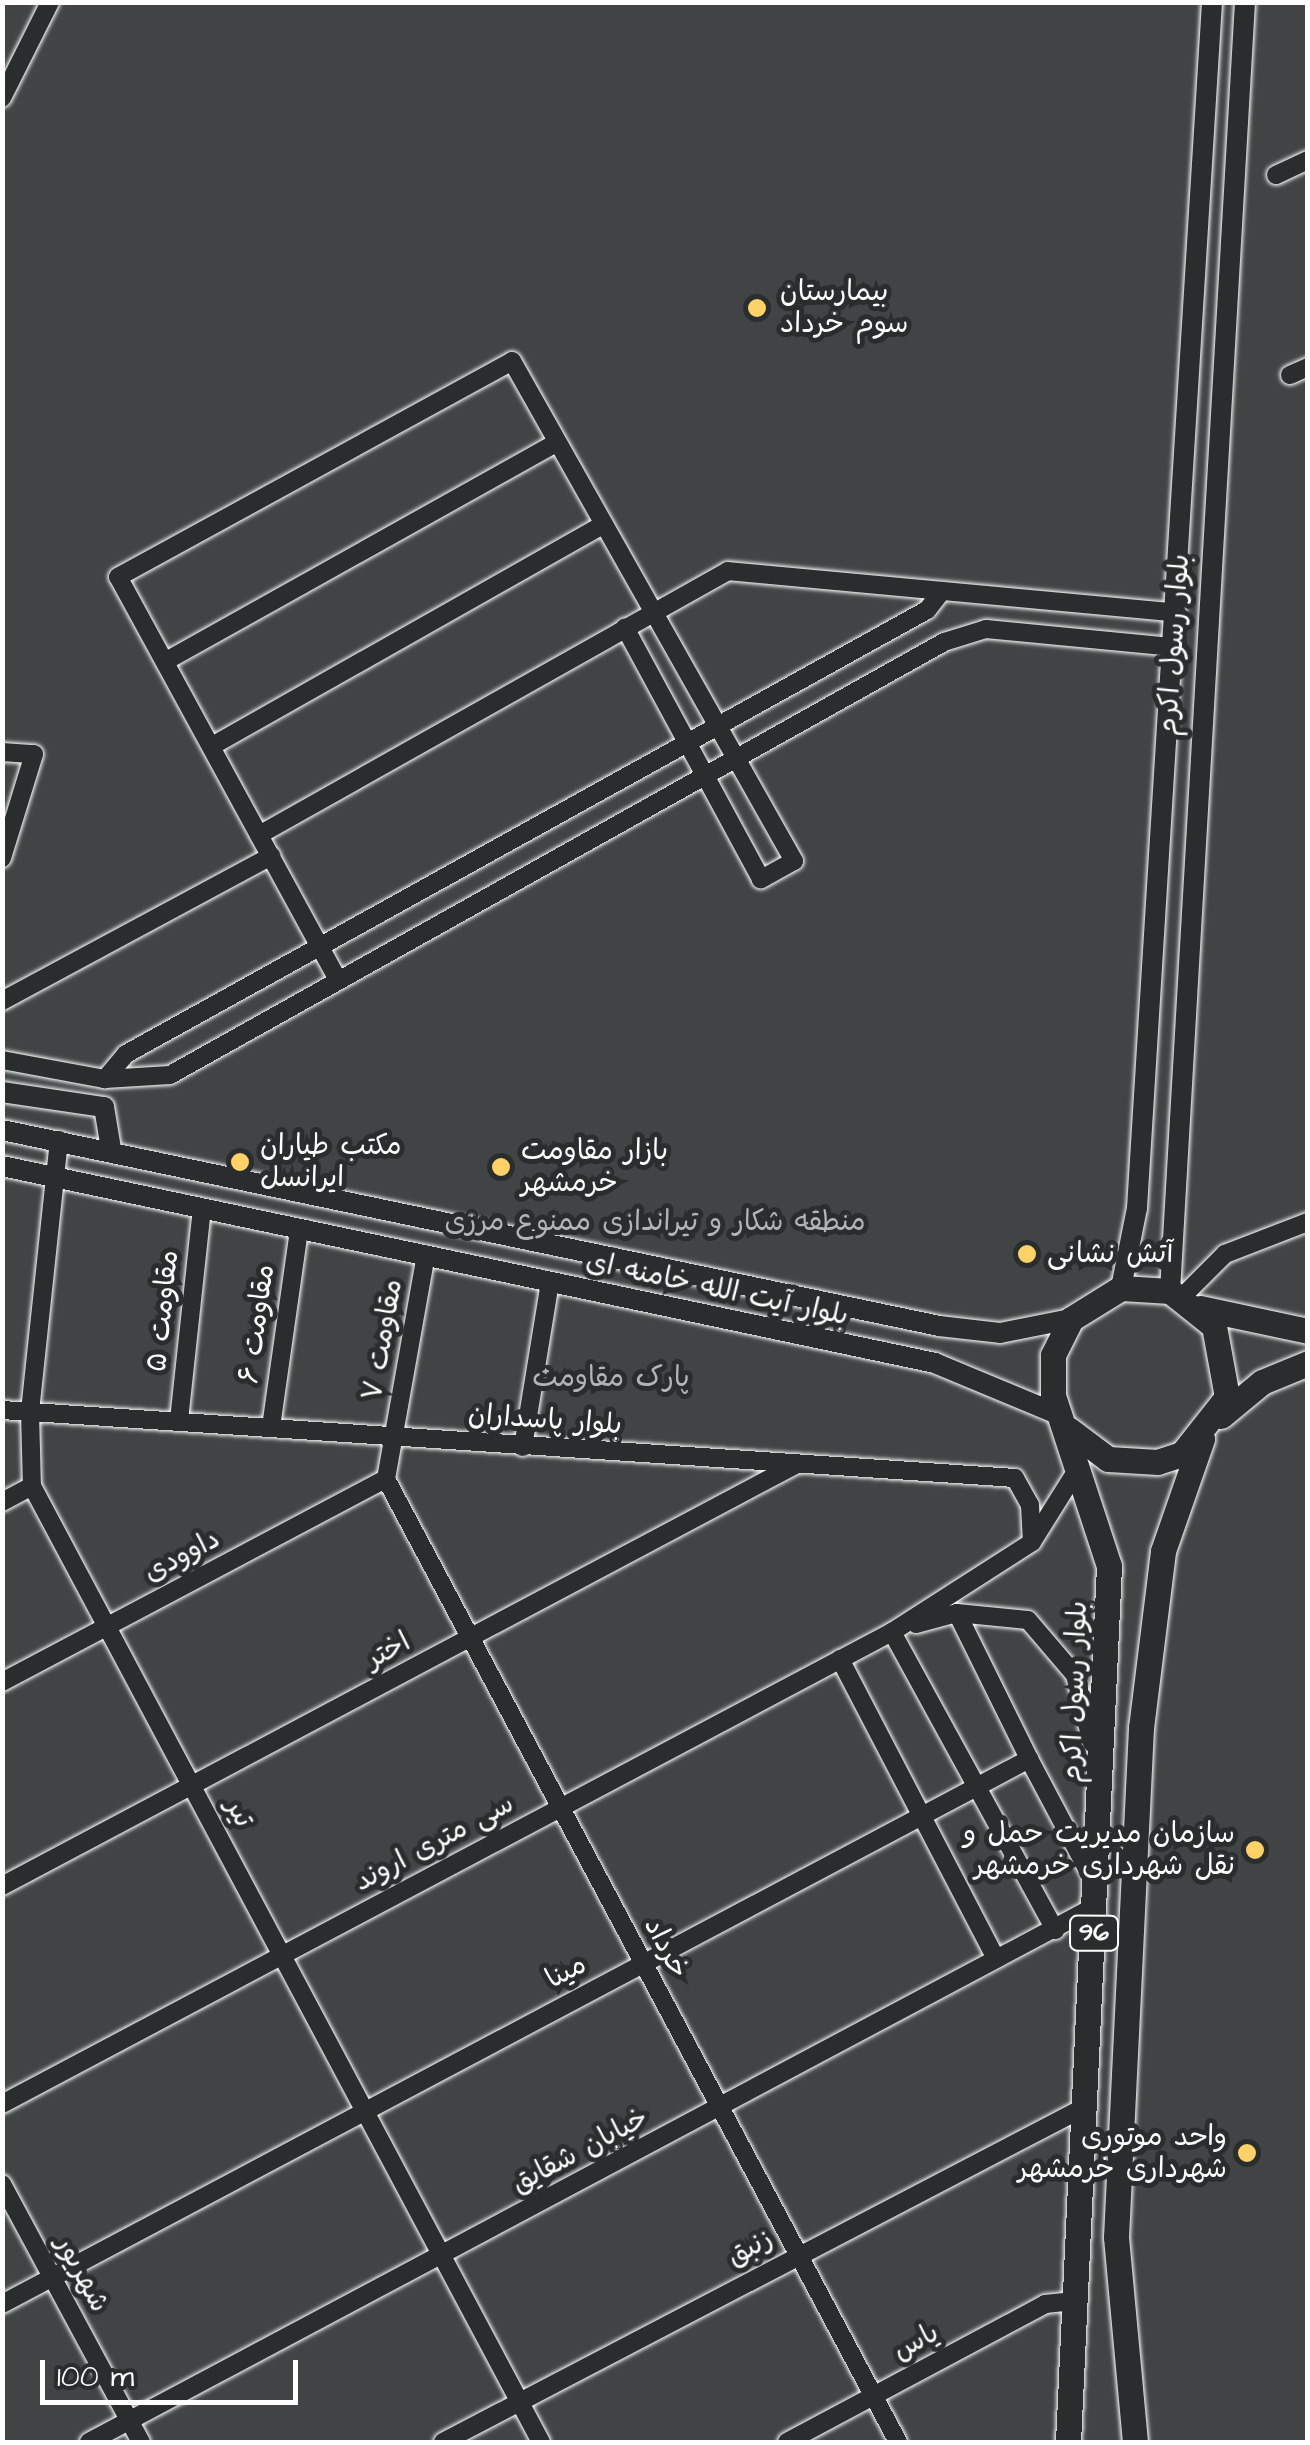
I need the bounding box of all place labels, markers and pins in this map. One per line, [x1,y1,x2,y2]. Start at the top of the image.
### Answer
place label: بیمارستان سوم خرداد [780,275,909,341]
marker: بیمارستان سوم خرداد [744,295,770,321]
place label: مكتب طياران ايرانسل [260,1129,402,1195]
place label: بازار مقاومت خرمشهر [521,1134,668,1200]
marker: مكتب طياران ايرانسل [229,1151,251,1173]
marker: بازار مقاومت خرمشهر [490,1156,512,1178]
place label: آتش نشانی [1047,1237,1173,1271]
marker: آتش نشانی [1016,1243,1038,1265]
place label: سازمان مدیریت حمل و نقل شهرداری خرمشهر [963,1817,1235,1883]
marker: سازمان مدیریت حمل و نقل شهرداری خرمشهر [1244,1839,1266,1861]
place label: واحد موتوری شهرداری خرمشهر [1018,2120,1227,2186]
marker: واحد موتوری شهرداری خرمشهر [1236,2142,1258,2164]

